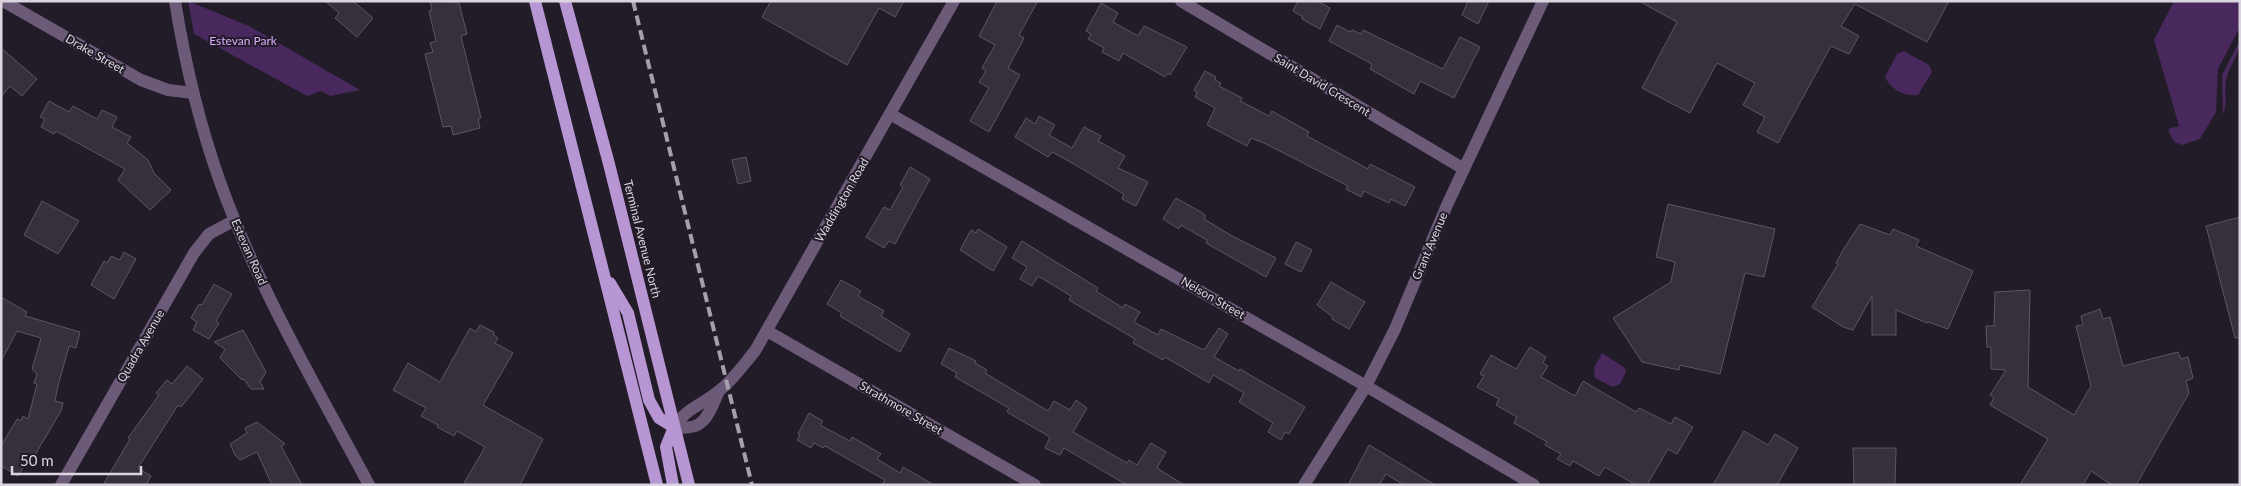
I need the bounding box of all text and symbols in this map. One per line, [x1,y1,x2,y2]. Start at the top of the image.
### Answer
street label: Drake Street [63,31,128,77]
park label: Estevan Park [209,33,278,48]
street label: Saint David Crescent [1271,50,1374,120]
street label: Waddington Road [811,155,872,244]
street label: Terminal Avenue North [621,178,664,299]
street label: Grant Avenue [1409,210,1451,282]
street label: Estevan Road [228,216,271,287]
street label: Nelson Street [1179,273,1249,322]
street label: Quadra Avenue [114,307,167,385]
street label: Strathmore Street [857,378,946,438]
scale bar [12,444,141,476]
text: 50 m [20,451,54,469]

